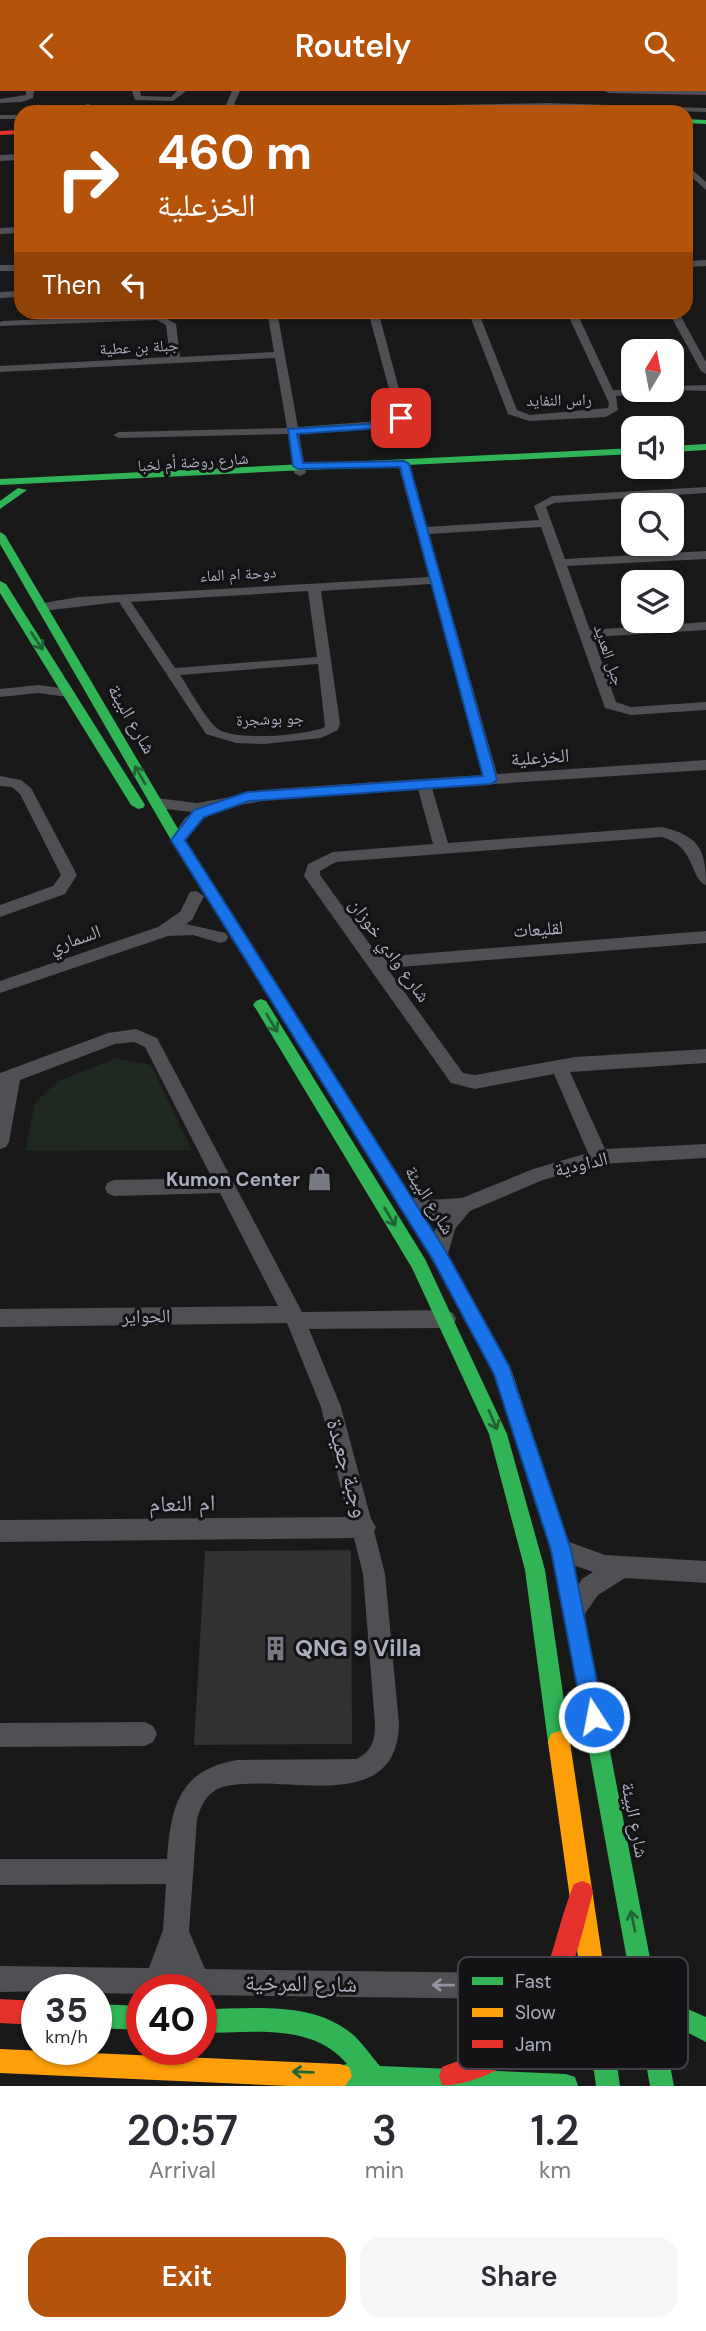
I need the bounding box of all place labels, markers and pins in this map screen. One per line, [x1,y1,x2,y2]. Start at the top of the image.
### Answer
pin [371,388,431,448]
shop icon: Kumon Center [306,1165,334,1193]
place label: Kumon Center [166,1167,300,1192]
place label: QNG 9 Villa [295,1633,421,1663]
building icon: QNG 9 Villa [261,1634,289,1662]

